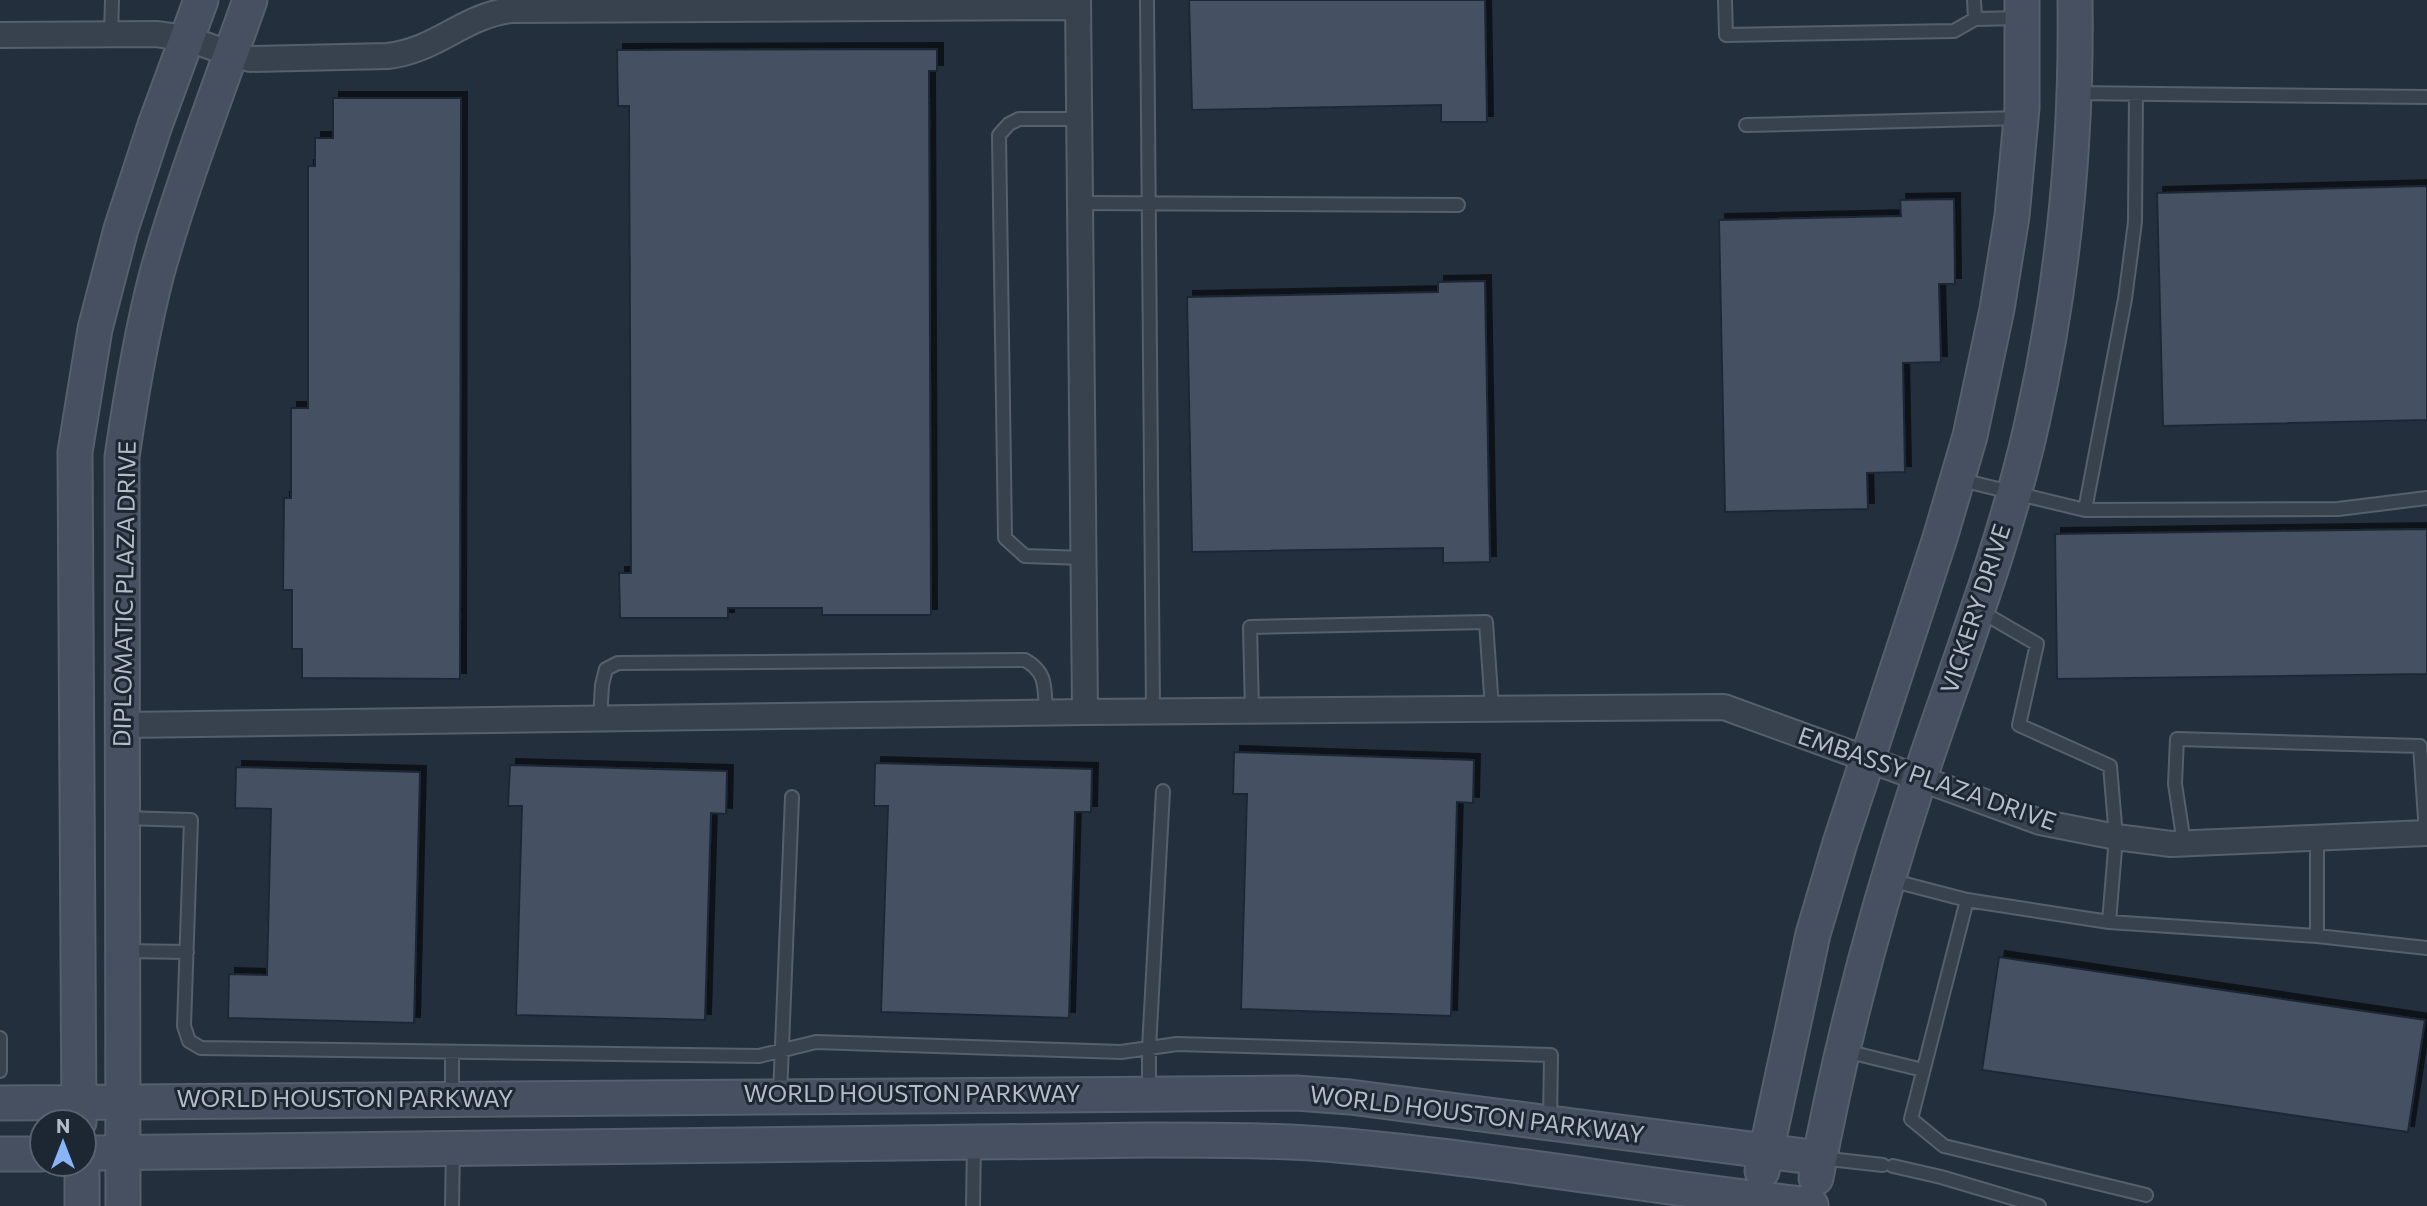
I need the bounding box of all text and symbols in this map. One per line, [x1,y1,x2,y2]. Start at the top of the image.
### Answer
street label: DIPLOMATIC PLAZA DRIVE [106,441,141,747]
street label: VICKERY DRIVE [1933,520,2016,697]
street label: EMBASSY PLAZA DRIVE [1795,720,2060,835]
street label: WORLD HOUSTON PARKWAY [744,1078,1081,1107]
street label: WORLD HOUSTON PARKWAY [1308,1079,1646,1148]
street label: WORLD HOUSTON PARKWAY [177,1083,514,1112]
north arrow [28,1108,98,1178]
text: N [56,1114,70,1137]

